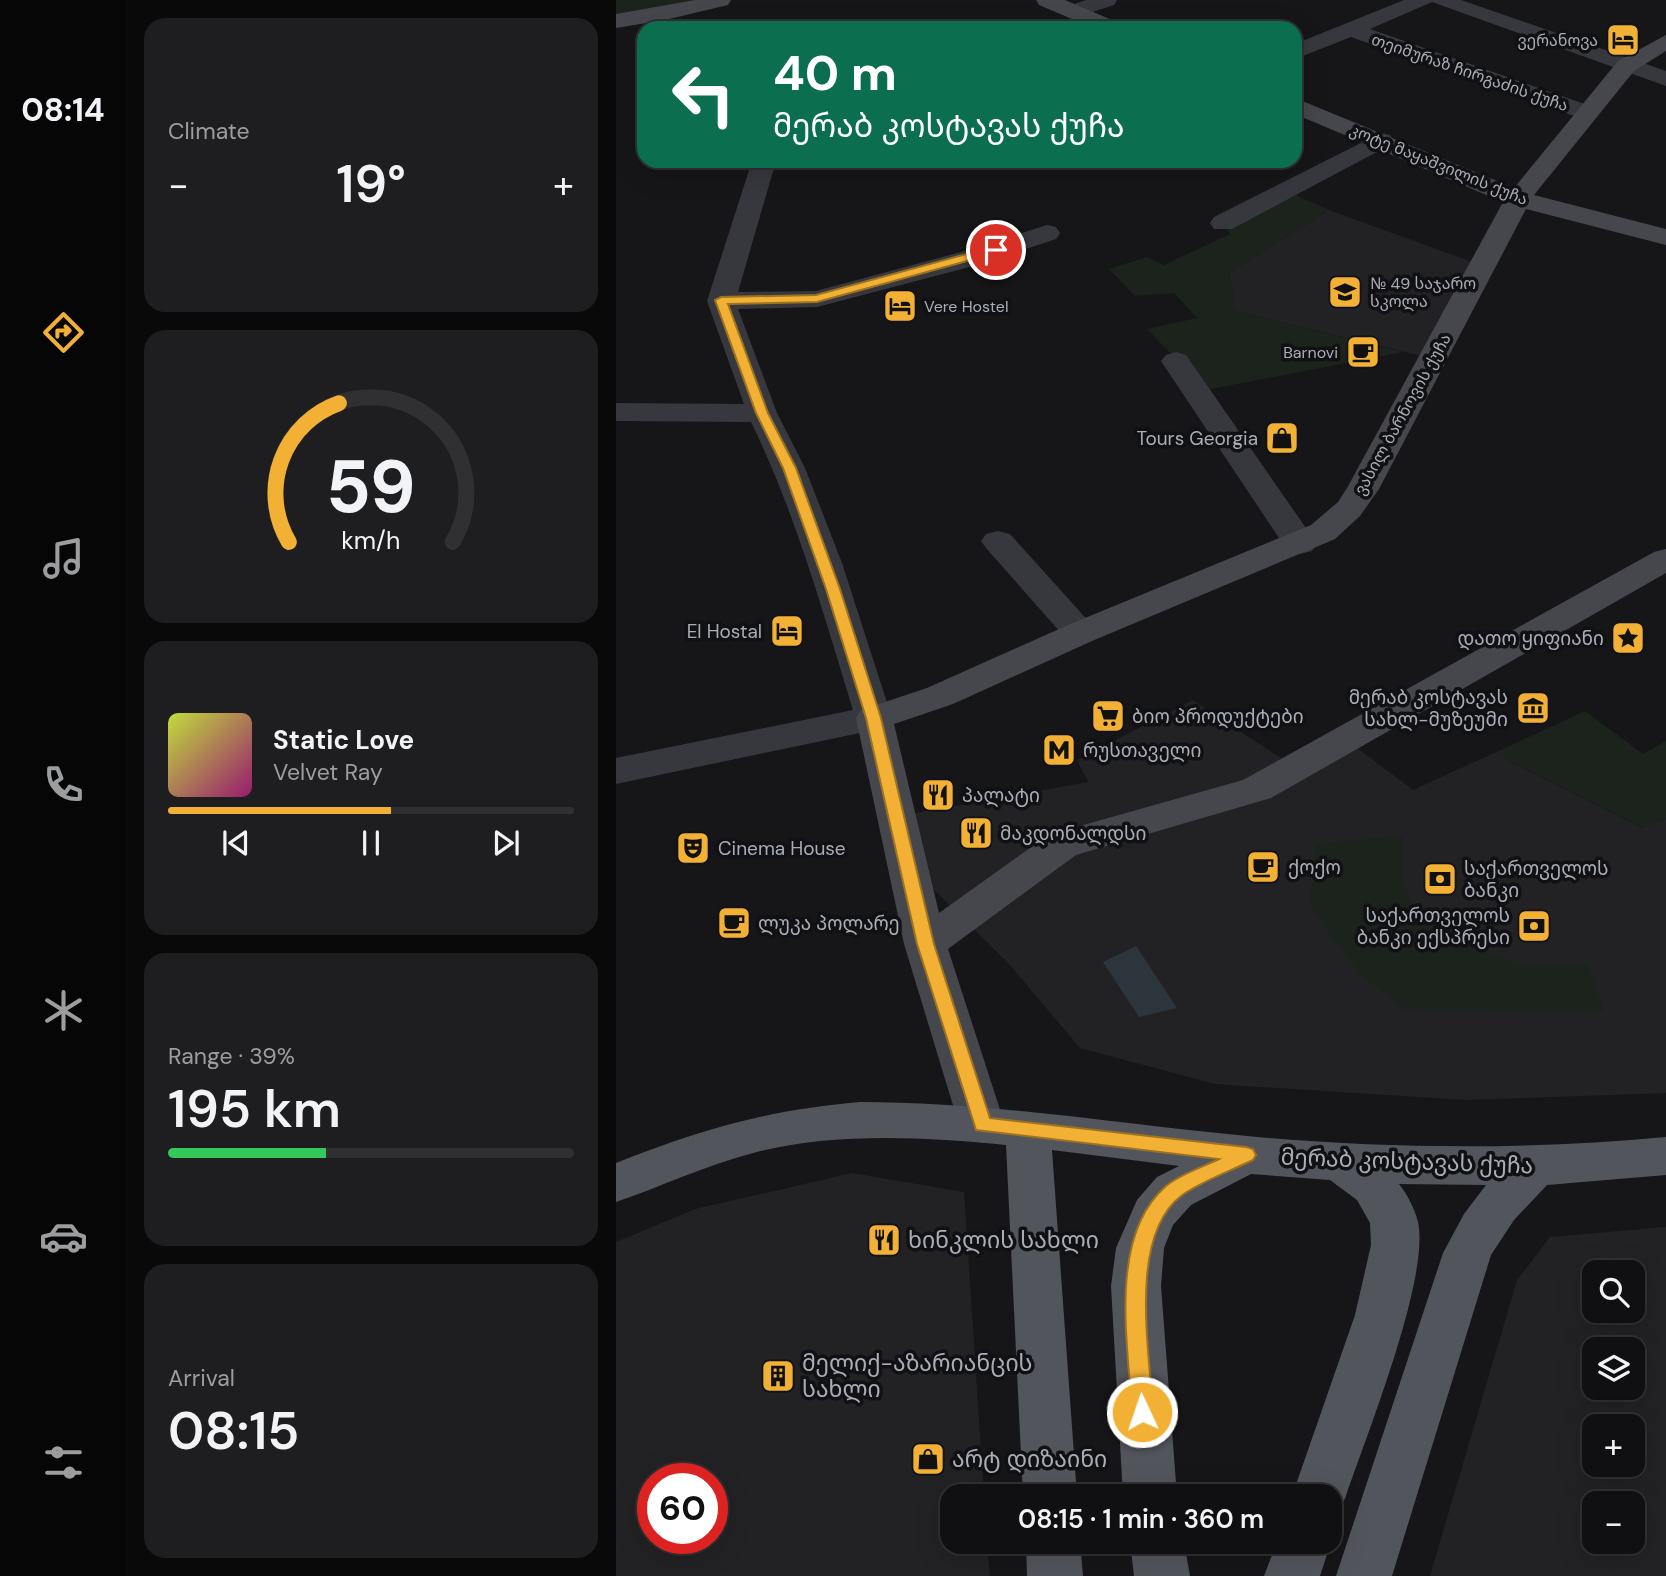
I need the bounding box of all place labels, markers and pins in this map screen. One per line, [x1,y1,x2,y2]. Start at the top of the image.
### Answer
hotel icon: ვერანოვა [1604,21,1642,59]
place label: ვერანოვა [1518,30,1598,51]
pin [966,220,1026,280]
school or university icon: № 49 საჯარო სკოლა [1326,273,1364,311]
place label: № 49 საჯარო სკოლა [1370,273,1476,312]
hotel icon: Vere Hostel [881,287,919,325]
place label: Vere Hostel [924,296,1008,317]
cafe icon: Barnovi [1344,333,1382,371]
place label: Barnovi [1283,342,1338,363]
shop icon: Tours Georgia [1263,419,1301,457]
place label: Tours Georgia [1137,426,1258,451]
hotel icon: El Hostal [768,612,806,650]
place label: El Hostal [687,619,762,644]
place icon: დათო ყიფიანი [1609,619,1647,657]
place label: დათო ყიფიანი [1457,626,1604,651]
place label: მერაბ კოსტავას სახლ-მუზეუმი [1349,685,1508,732]
museum icon: მერაბ კოსტავას სახლ-მუზეუმი [1514,689,1552,727]
supermarket icon: ბიო პროდუქტები [1089,697,1127,735]
place label: ბიო პროდუქტები [1132,704,1304,729]
metro station icon: რუსთაველი [1040,731,1078,769]
place label: რუსთაველი [1083,738,1201,763]
restaurant icon: პალატი [919,776,957,814]
place label: პალატი [962,783,1040,808]
restaurant icon: მაკდონალდსი [957,814,995,852]
place label: მაკდონალდსი [1000,821,1146,846]
theatre icon: Cinema House [674,829,712,867]
place label: Cinema House [718,836,846,861]
cafe icon: ქოქო [1244,848,1282,886]
place label: ქოქო [1288,855,1341,880]
place label: საქართველოს ბანკი [1464,856,1609,903]
bank icon: საქართველოს ბანკი [1421,860,1459,898]
place label: საქართველოს ბანკი ექსპრესი [1357,903,1510,950]
cafe icon: ლუკა პოლარე [715,904,753,942]
bank icon: საქართველოს ბანკი ექსპრესი [1515,907,1553,945]
place label: ლუკა პოლარე [758,911,900,936]
restaurant icon: ხინკლის სახლი [865,1221,903,1259]
place label: ხინკლის სახლი [908,1225,1099,1255]
place label: მელიქ-აზარიანცის სახლი [802,1348,1033,1404]
building icon: მელიქ-აზარიანცის სახლი [759,1357,797,1395]
shop icon: არტ დიზაინი [909,1440,947,1478]
place label: არტ დიზაინი [952,1444,1107,1474]

